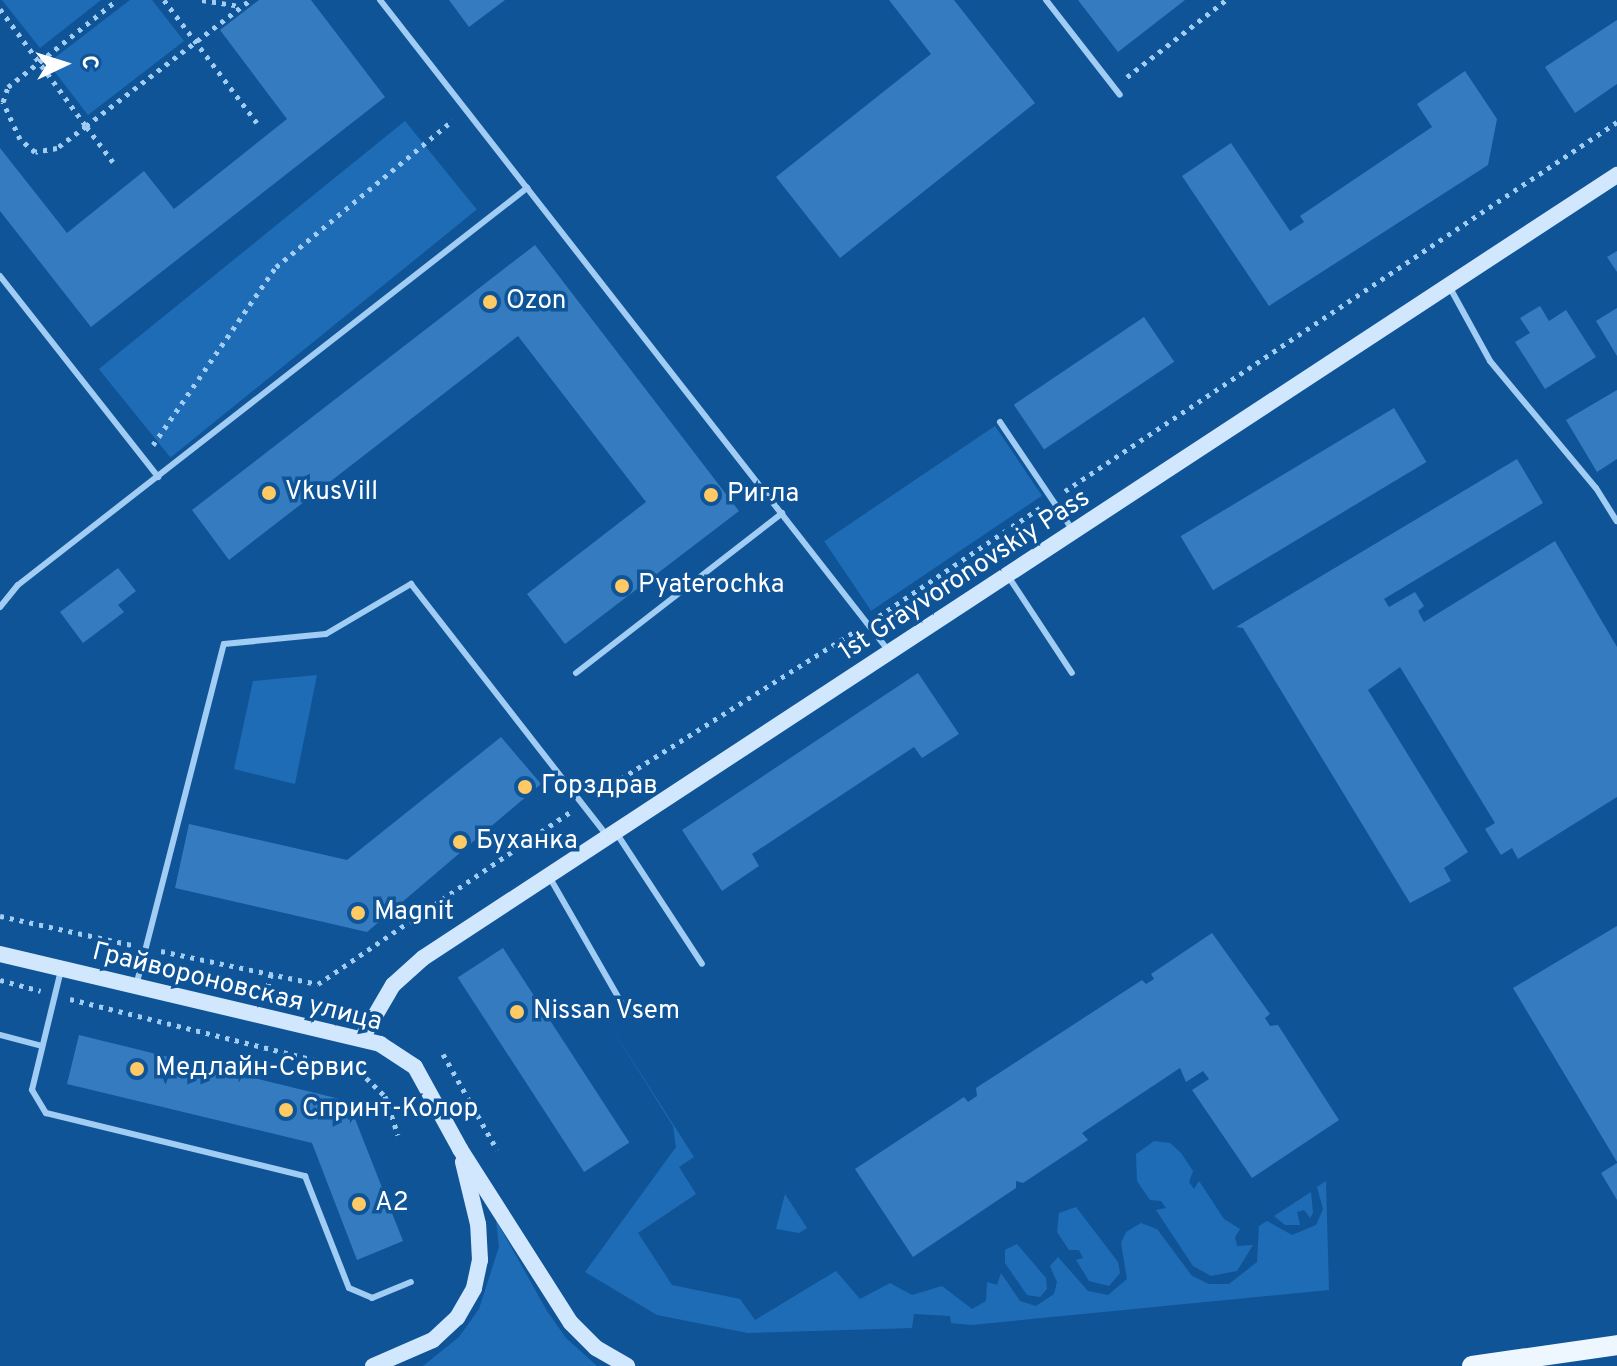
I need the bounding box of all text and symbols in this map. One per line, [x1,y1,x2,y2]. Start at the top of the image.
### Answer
north arrow [24,24,104,104]
text: С [74,54,102,70]
place label: Ozon [506,286,566,318]
marker: Ozon [481,293,499,311]
place label: VkusVill [285,477,378,509]
place label: Ригла [727,479,799,511]
street label: 1st Grayvoronovskiy Pass [834,483,1096,669]
marker: VkusVill [260,484,278,502]
marker: Ригла [702,486,720,504]
place label: Pyaterochka [638,570,784,602]
marker: Pyaterochka [613,577,631,595]
place label: Горздрав [541,771,658,803]
marker: Горздрав [516,778,534,796]
place label: Буханка [476,826,578,858]
marker: Буханка [451,833,469,851]
place label: Magnit [374,897,454,929]
marker: Magnit [349,904,367,922]
street label: Грайвороновская улица [89,937,385,1039]
place label: Nissan Vsem [533,996,681,1028]
marker: Nissan Vsem [508,1003,526,1021]
place label: Медлайн-Сервис [155,1053,368,1085]
marker: Медлайн-Сервис [126,1058,148,1080]
place label: Спринт-Колор [302,1094,478,1126]
marker: Спринт-Колор [277,1101,295,1119]
place label: A2 [375,1188,409,1220]
marker: A2 [350,1195,368,1213]

